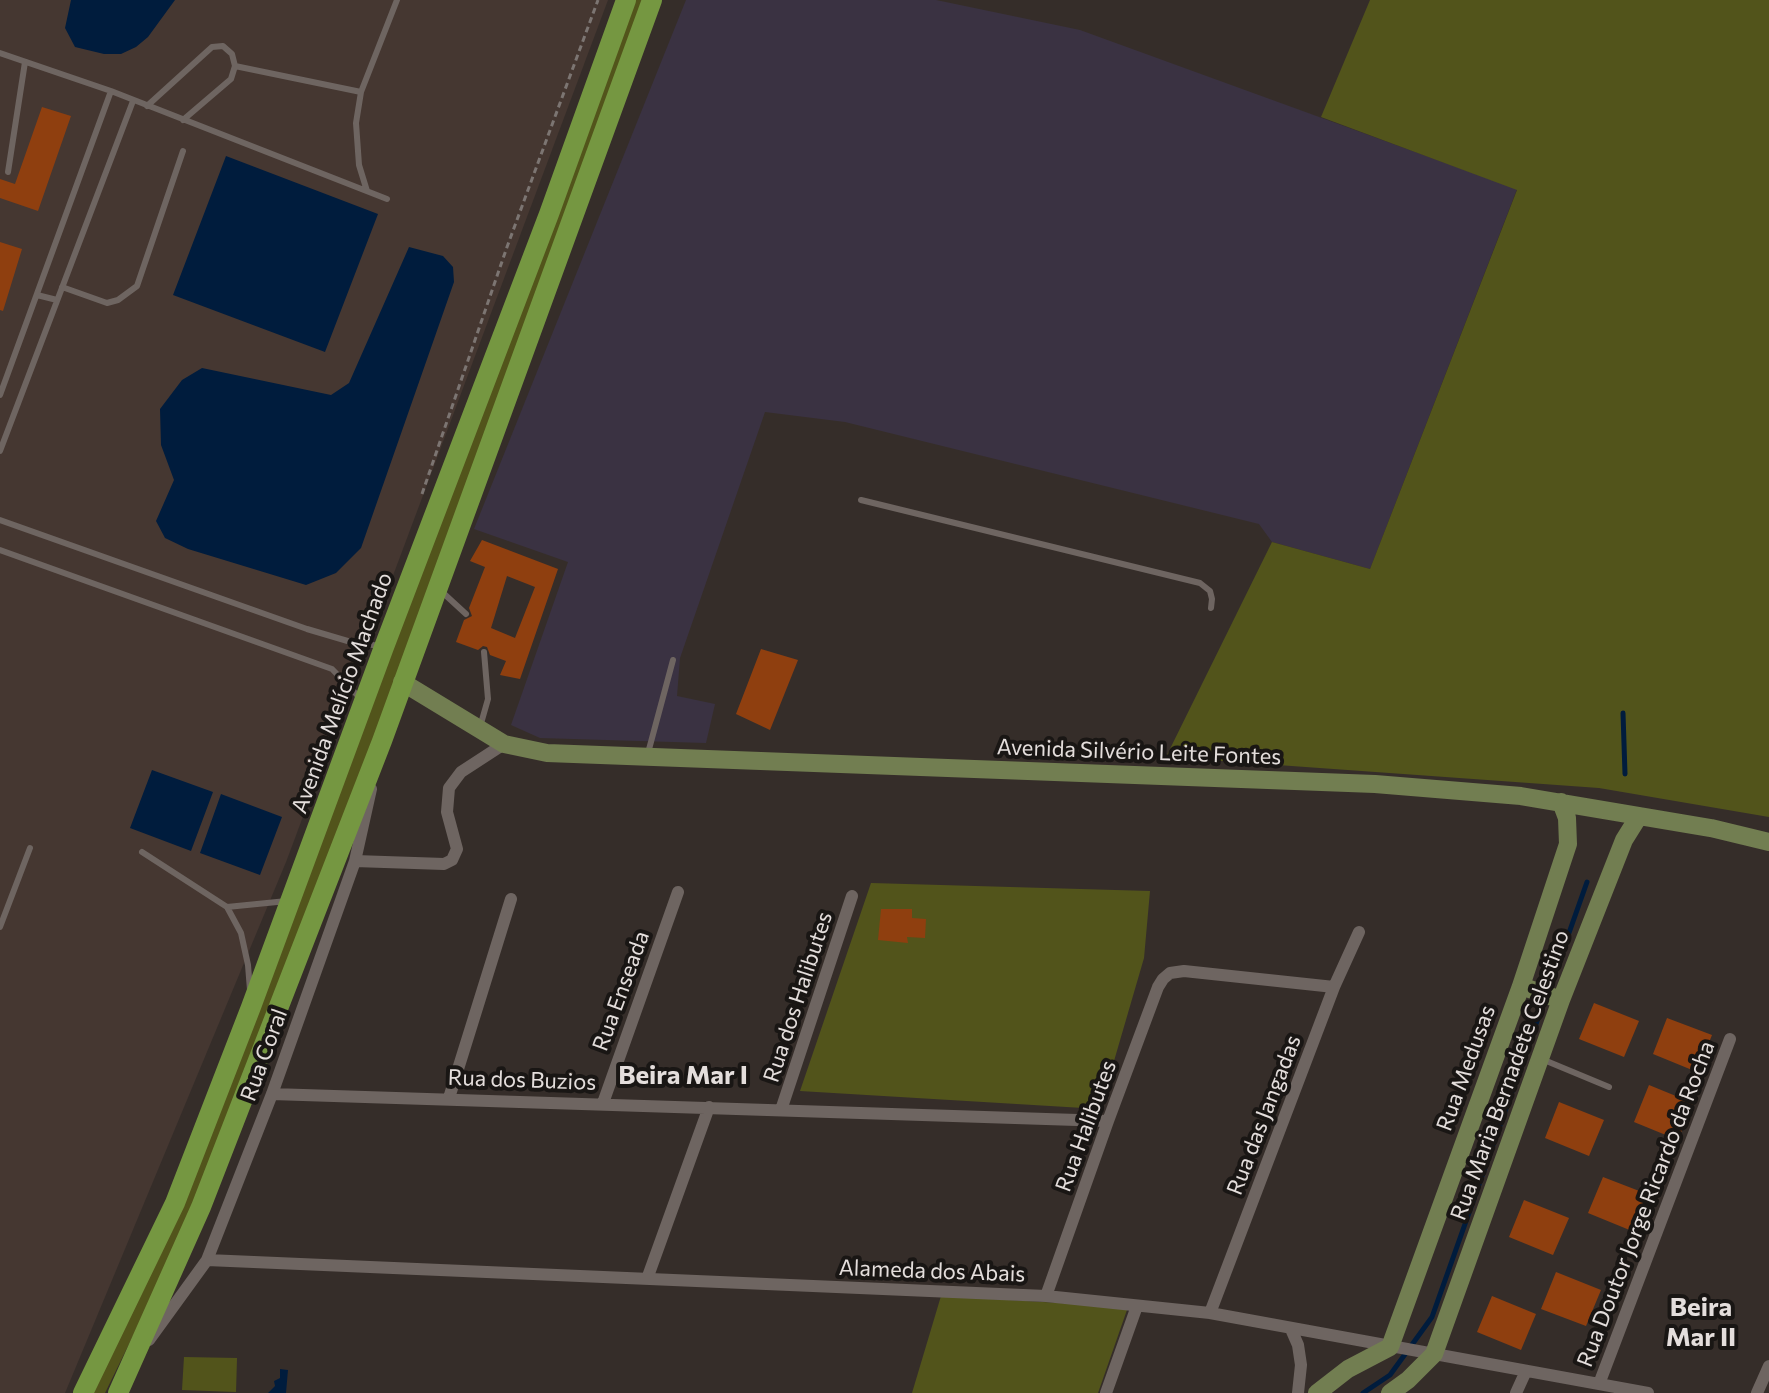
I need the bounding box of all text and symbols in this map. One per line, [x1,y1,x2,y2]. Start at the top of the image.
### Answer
street label: Avenida Melício Machado [286,569,398,817]
street label: Avenida Silvério Leite Fontes [996,734,1282,770]
street label: Rua dos Halibutes [758,909,838,1085]
street label: Rua Maria Bernadete Celestino [1445,926,1575,1224]
street label: Rua Enseada [587,927,655,1055]
street label: Rua Medusas [1431,1002,1501,1134]
street label: Rua Coral [235,1005,293,1105]
street label: Rua das Jangadas [1221,1031,1307,1199]
street label: Rua Doutor Jorge Ricardo da Rocha [1572,1037,1720,1371]
street label: Rua Halibutes [1050,1057,1122,1195]
district label: Beira Mar I [618,1059,748,1091]
street label: Rua dos Buzios [447,1064,597,1096]
street label: Alameda dos Abais [838,1255,1026,1287]
district label: Beira Mar II [1666,1291,1736,1352]

